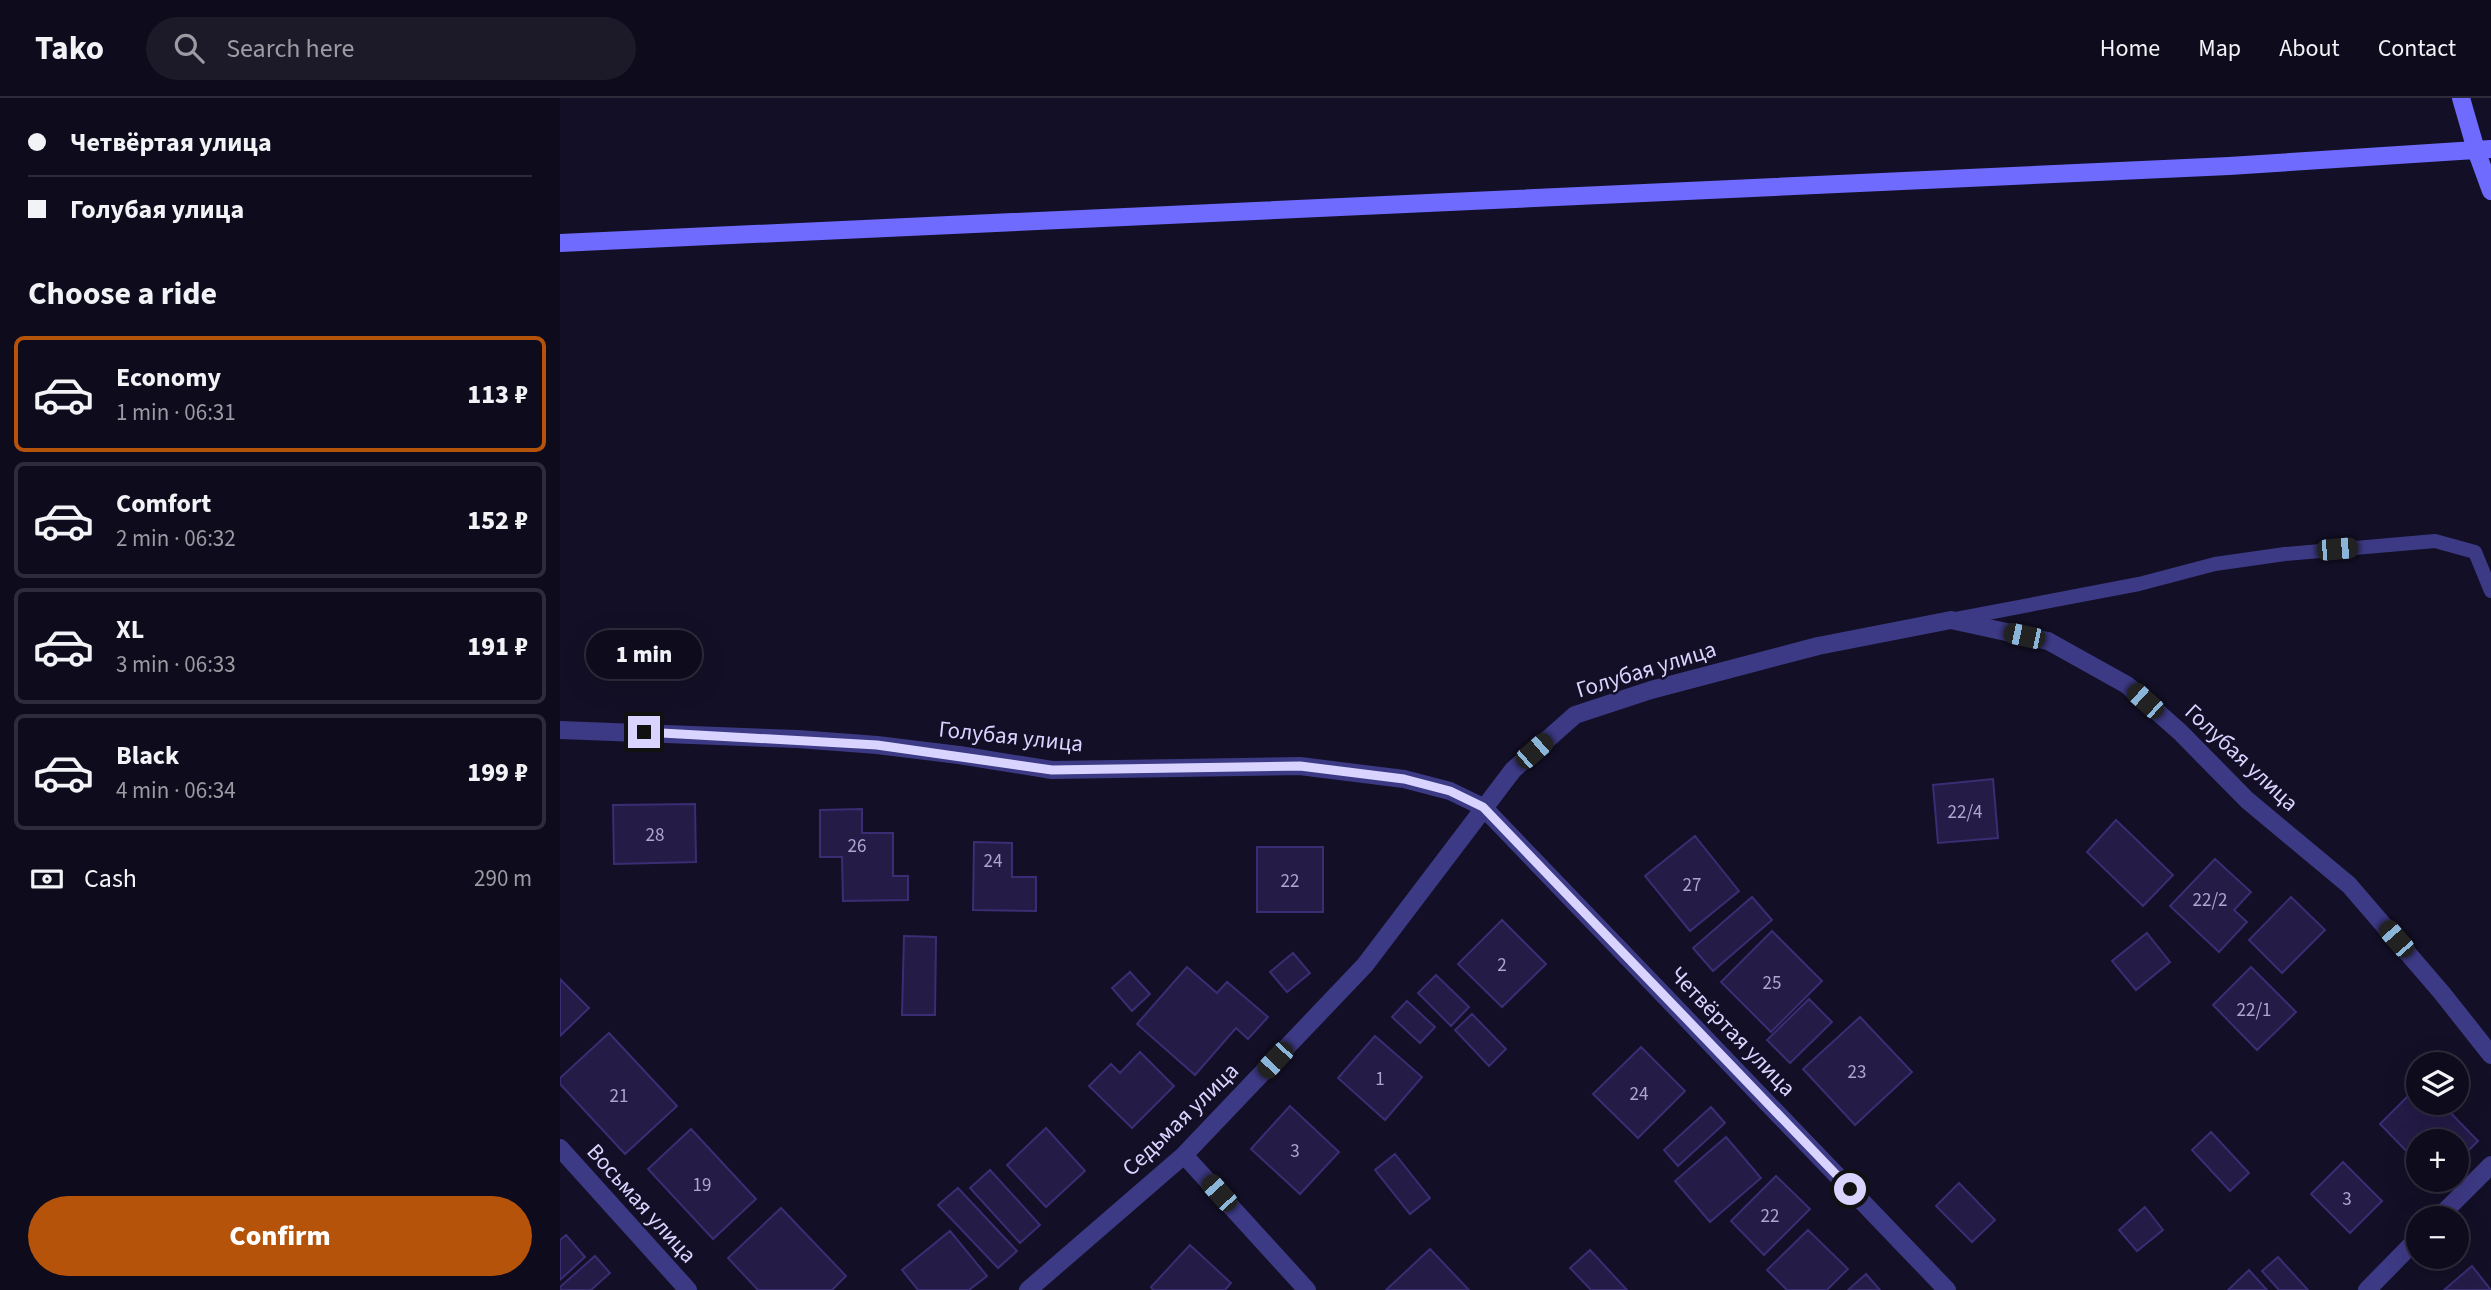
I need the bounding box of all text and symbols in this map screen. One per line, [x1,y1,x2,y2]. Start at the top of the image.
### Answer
search box [146,17,636,80]
text: Tako [35,25,104,72]
icon: search [170,29,208,67]
text: Search here [226,30,354,67]
text: Home [2100,31,2160,66]
text: Map [2198,31,2241,66]
text: About [2279,31,2340,66]
text: Contact [2378,31,2456,66]
text: Четвёртая улица [70,124,272,161]
text: Голубая улица [70,191,244,228]
text: Choose a ride [28,271,217,317]
text: Economy [116,359,221,396]
icon: car [32,363,95,426]
text: 113 ₽ [467,376,528,413]
text: 1 min · 06:31 [116,396,236,429]
text: Comfort [116,485,211,522]
icon: car [32,489,95,552]
text: 152 ₽ [467,502,528,539]
text: 2 min · 06:32 [116,522,236,555]
car [2316,537,2359,561]
text: XL [116,611,144,648]
icon: car [32,615,95,678]
car [2002,621,2047,651]
text: 191 ₽ [467,628,528,665]
callout: 1 min [586,630,702,680]
street label: Голубая улица [1572,632,1720,706]
text: 1 min [616,638,672,671]
text: 3 min · 06:33 [116,648,236,681]
car [2123,679,2168,723]
street label: Голубая улица [2177,696,2306,819]
street label: Голубая улица [937,713,1085,760]
route end [628,716,660,748]
car [1512,729,1557,773]
text: Black [116,737,179,774]
icon: car [32,741,95,804]
text: 199 ₽ [467,754,528,791]
text: 4 min · 06:34 [116,774,236,807]
house number: 22/4 [1948,799,1982,826]
house number: 28 [646,822,664,849]
house number: 26 [848,833,866,860]
house number: 24 [984,848,1002,875]
icon: cash [28,860,66,898]
text: Cash [84,860,137,897]
text: 290 m [474,862,532,895]
house number: 22 [1281,868,1299,895]
house number: 27 [1683,872,1701,899]
house number: 22/2 [2193,887,2227,914]
car [2375,916,2418,962]
house number: 2 [1497,952,1507,979]
street label: Четвёртая улица [1662,959,1803,1104]
house number: 25 [1763,970,1781,997]
house number: 22/1 [2237,997,2271,1024]
car [1253,1037,1298,1083]
map controls [2406,1052,2469,1269]
button: layers [2406,1052,2469,1115]
street label: Седьмая улица [1115,1055,1246,1184]
house number: 23 [1848,1059,1866,1086]
house number: 1 [1375,1066,1385,1093]
house number: 24 [1630,1081,1648,1108]
house number: 21 [610,1083,628,1110]
button: + [2406,1129,2469,1192]
street label: Восьмая улица [579,1136,704,1270]
house number: 3 [1290,1138,1300,1165]
car [1198,1170,1241,1216]
house number: 19 [693,1172,711,1199]
route start [1834,1173,1866,1205]
house number: 3 [2342,1186,2352,1213]
button: Confirm [28,1196,532,1276]
house number: 22 [1761,1203,1779,1230]
button: − [2406,1206,2469,1269]

